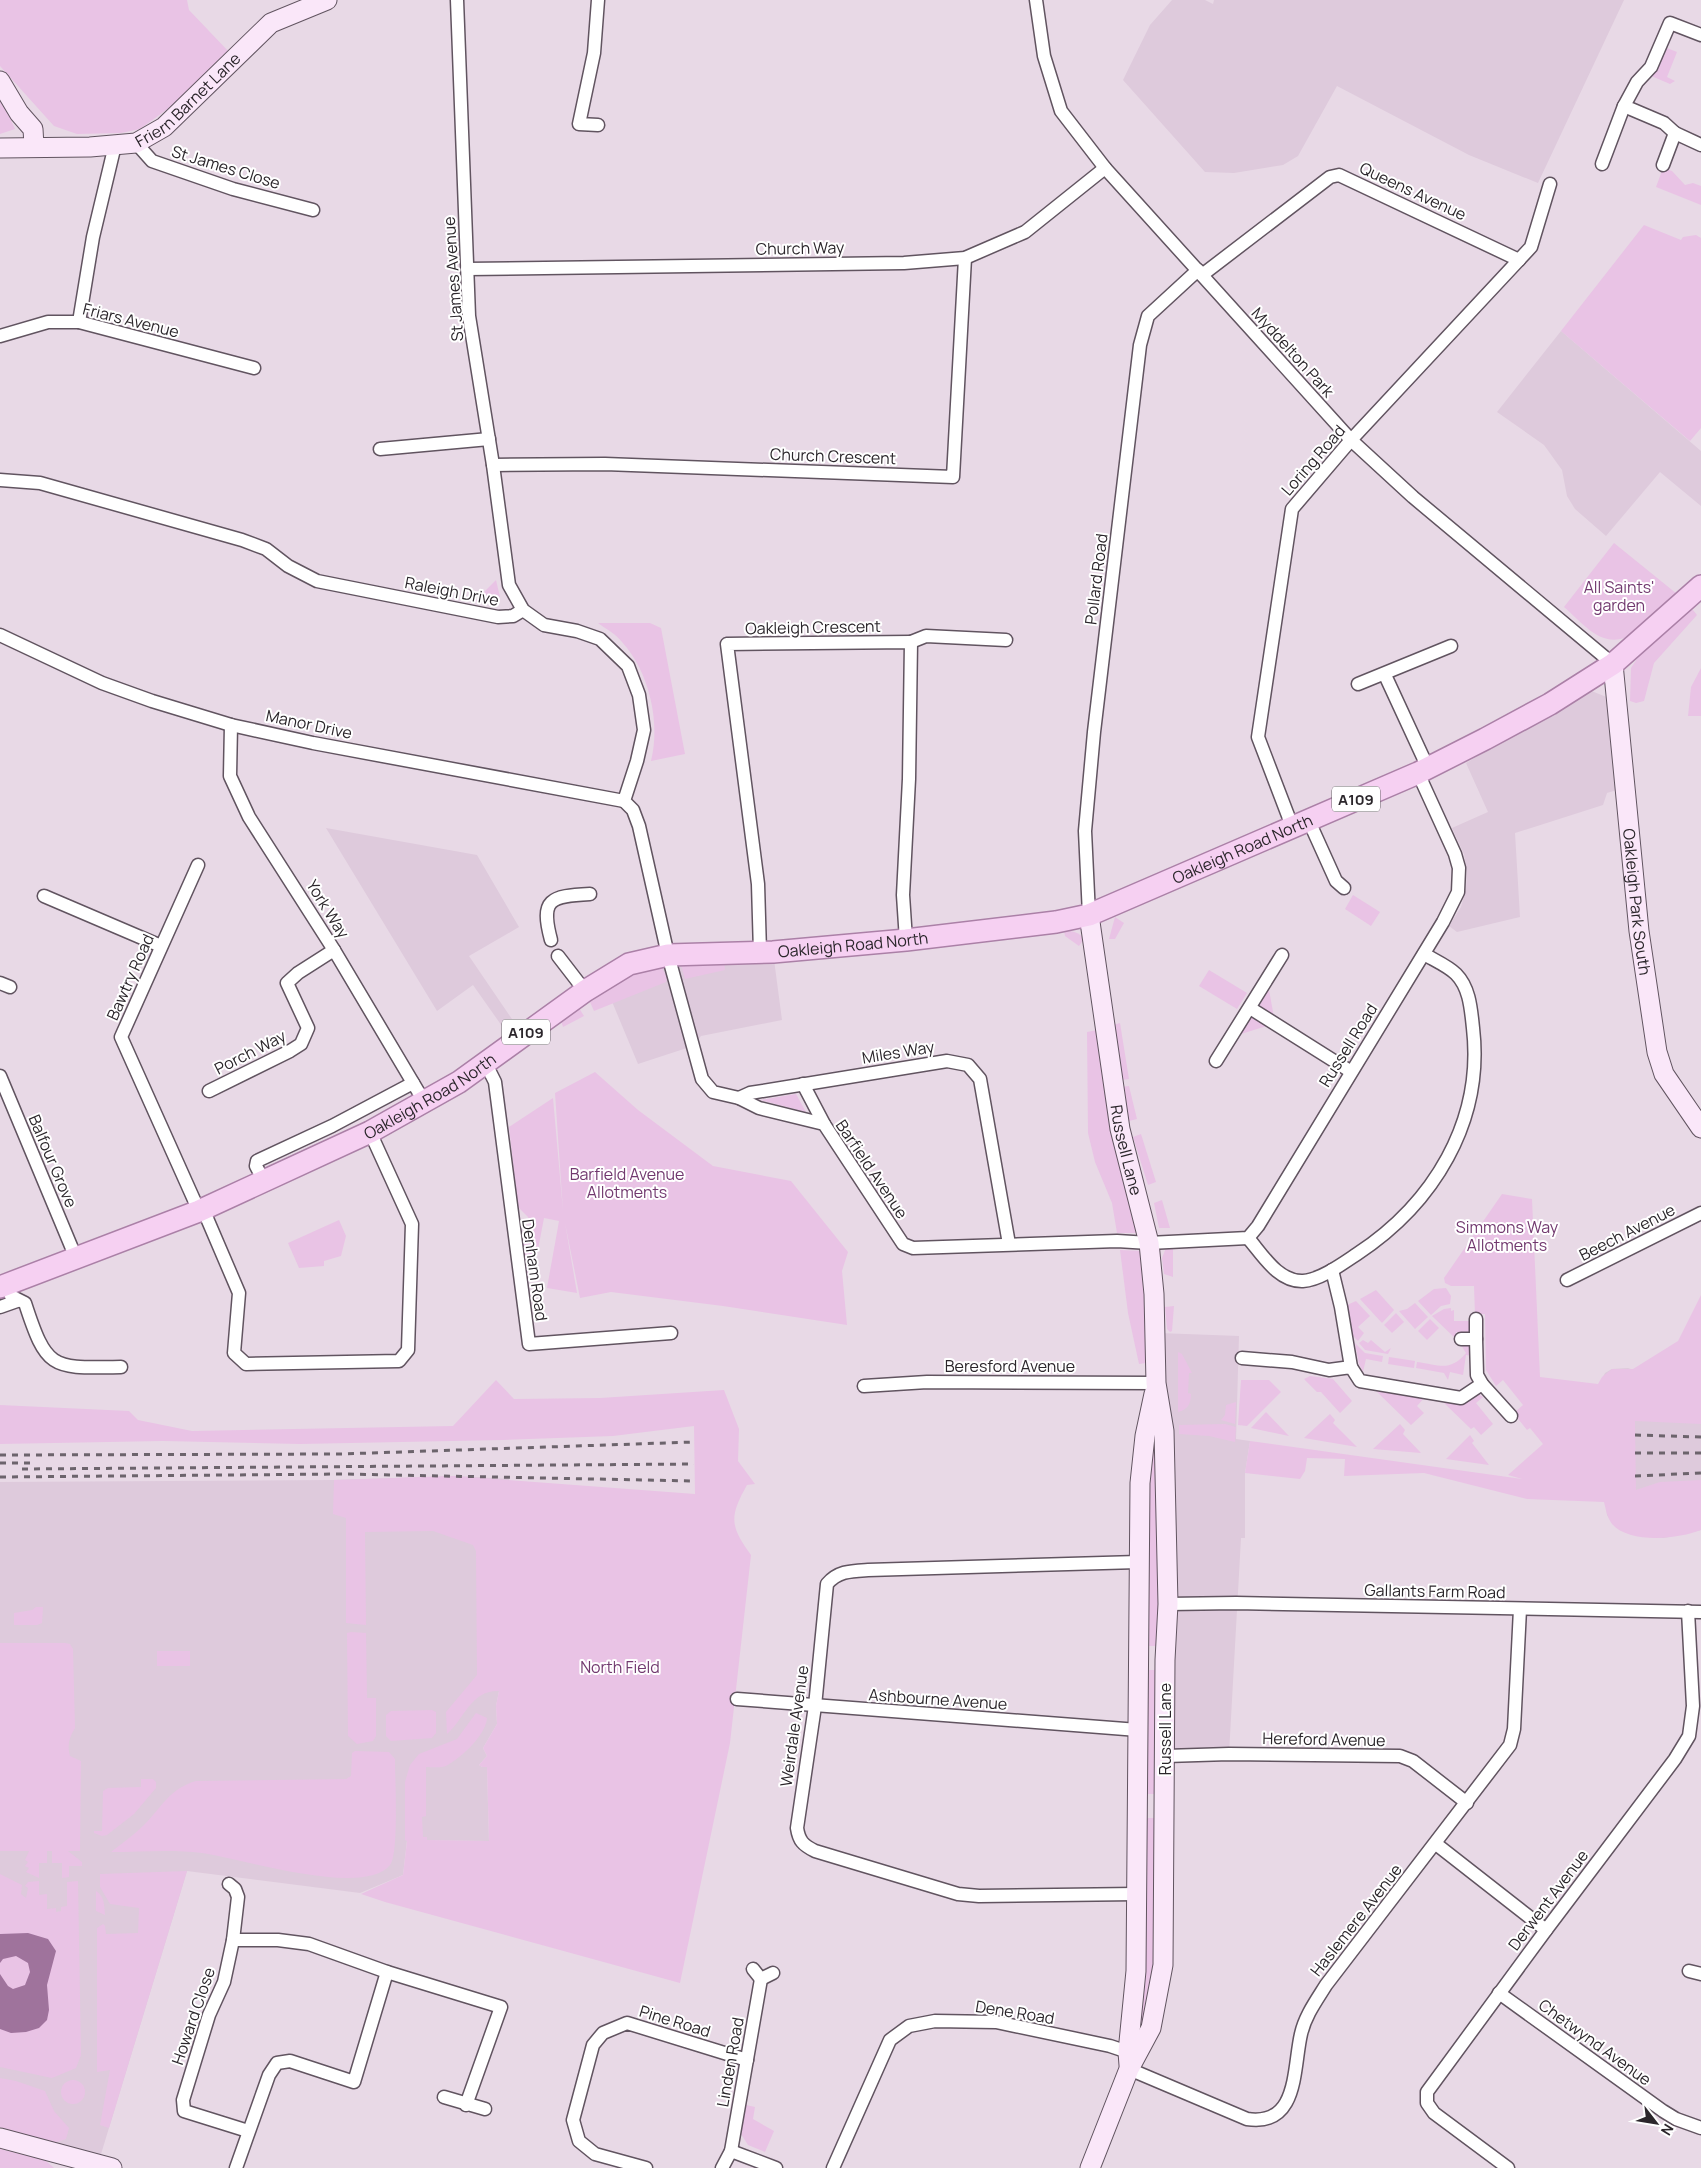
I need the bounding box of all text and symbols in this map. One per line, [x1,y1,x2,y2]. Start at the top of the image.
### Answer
street label: Friern Barnet Lane [131,48,245,152]
street label: St James Close [169,140,283,194]
street label: Queens Avenue [1356,157,1470,225]
street label: St James Avenue [438,216,468,342]
street label: Church Way [755,236,845,260]
street label: Friars Avenue [81,297,181,343]
street label: Myddelton Park [1247,302,1340,402]
street label: Loring Road [1276,420,1350,500]
street label: Church Crescent [770,443,896,469]
street label: Pollard Road [1079,532,1113,626]
street label: Raleigh Drive [403,571,501,611]
park label: All Saints' garden [1584,576,1654,616]
street label: Oakleigh Crescent [745,615,881,639]
street label: Manor Drive [264,704,354,744]
road number: A109 [1332,786,1380,812]
street label: Oakleigh Road North [1169,809,1316,889]
street label: Oakleigh Park South [1618,827,1656,977]
street label: York Way [301,876,355,943]
street label: Oakleigh Road North [777,926,929,963]
street label: Bawtry Road [101,930,159,1024]
street label: Russell Road [1314,999,1382,1091]
road number: A109 [502,1020,550,1044]
street label: Porch Way [211,1024,290,1079]
street label: Miles Way [860,1035,936,1069]
street label: Oakleigh Road North [360,1048,500,1144]
street label: Russell Lane [1106,1103,1147,1198]
street label: Balfour Grove [24,1111,82,1211]
street label: Barfield Avenue [831,1115,913,1223]
park label: Barfield Avenue Allotments [570,1163,684,1203]
street label: Beech Avenue [1575,1198,1679,1266]
park label: Simmons Way Allotments [1456,1216,1559,1256]
street label: Denham Road [517,1218,553,1322]
street label: Beresford Avenue [945,1355,1075,1377]
street label: Gallants Farm Road [1364,1579,1506,1603]
park label: North Field [580,1656,660,1678]
street label: Weirdale Avenue [775,1664,813,1788]
street label: Ashbourne Avenue [868,1683,1008,1715]
street label: Russell Lane [1154,1683,1176,1775]
street label: Hereford Avenue [1262,1727,1386,1751]
street label: Derwent Avenue [1503,1845,1593,1955]
street label: Haslemere Avenue [1305,1859,1407,1981]
street label: Howard Close [166,1964,220,2068]
street label: Chetwynd Avenue [1534,1994,1656,2090]
street label: Dene Road [974,1995,1056,2029]
street label: Pine Road [637,2000,713,2042]
street label: Linden Road [711,2015,749,2109]
north arrow [1631,2098,1681,2148]
text: N [1657,2121,1678,2139]

